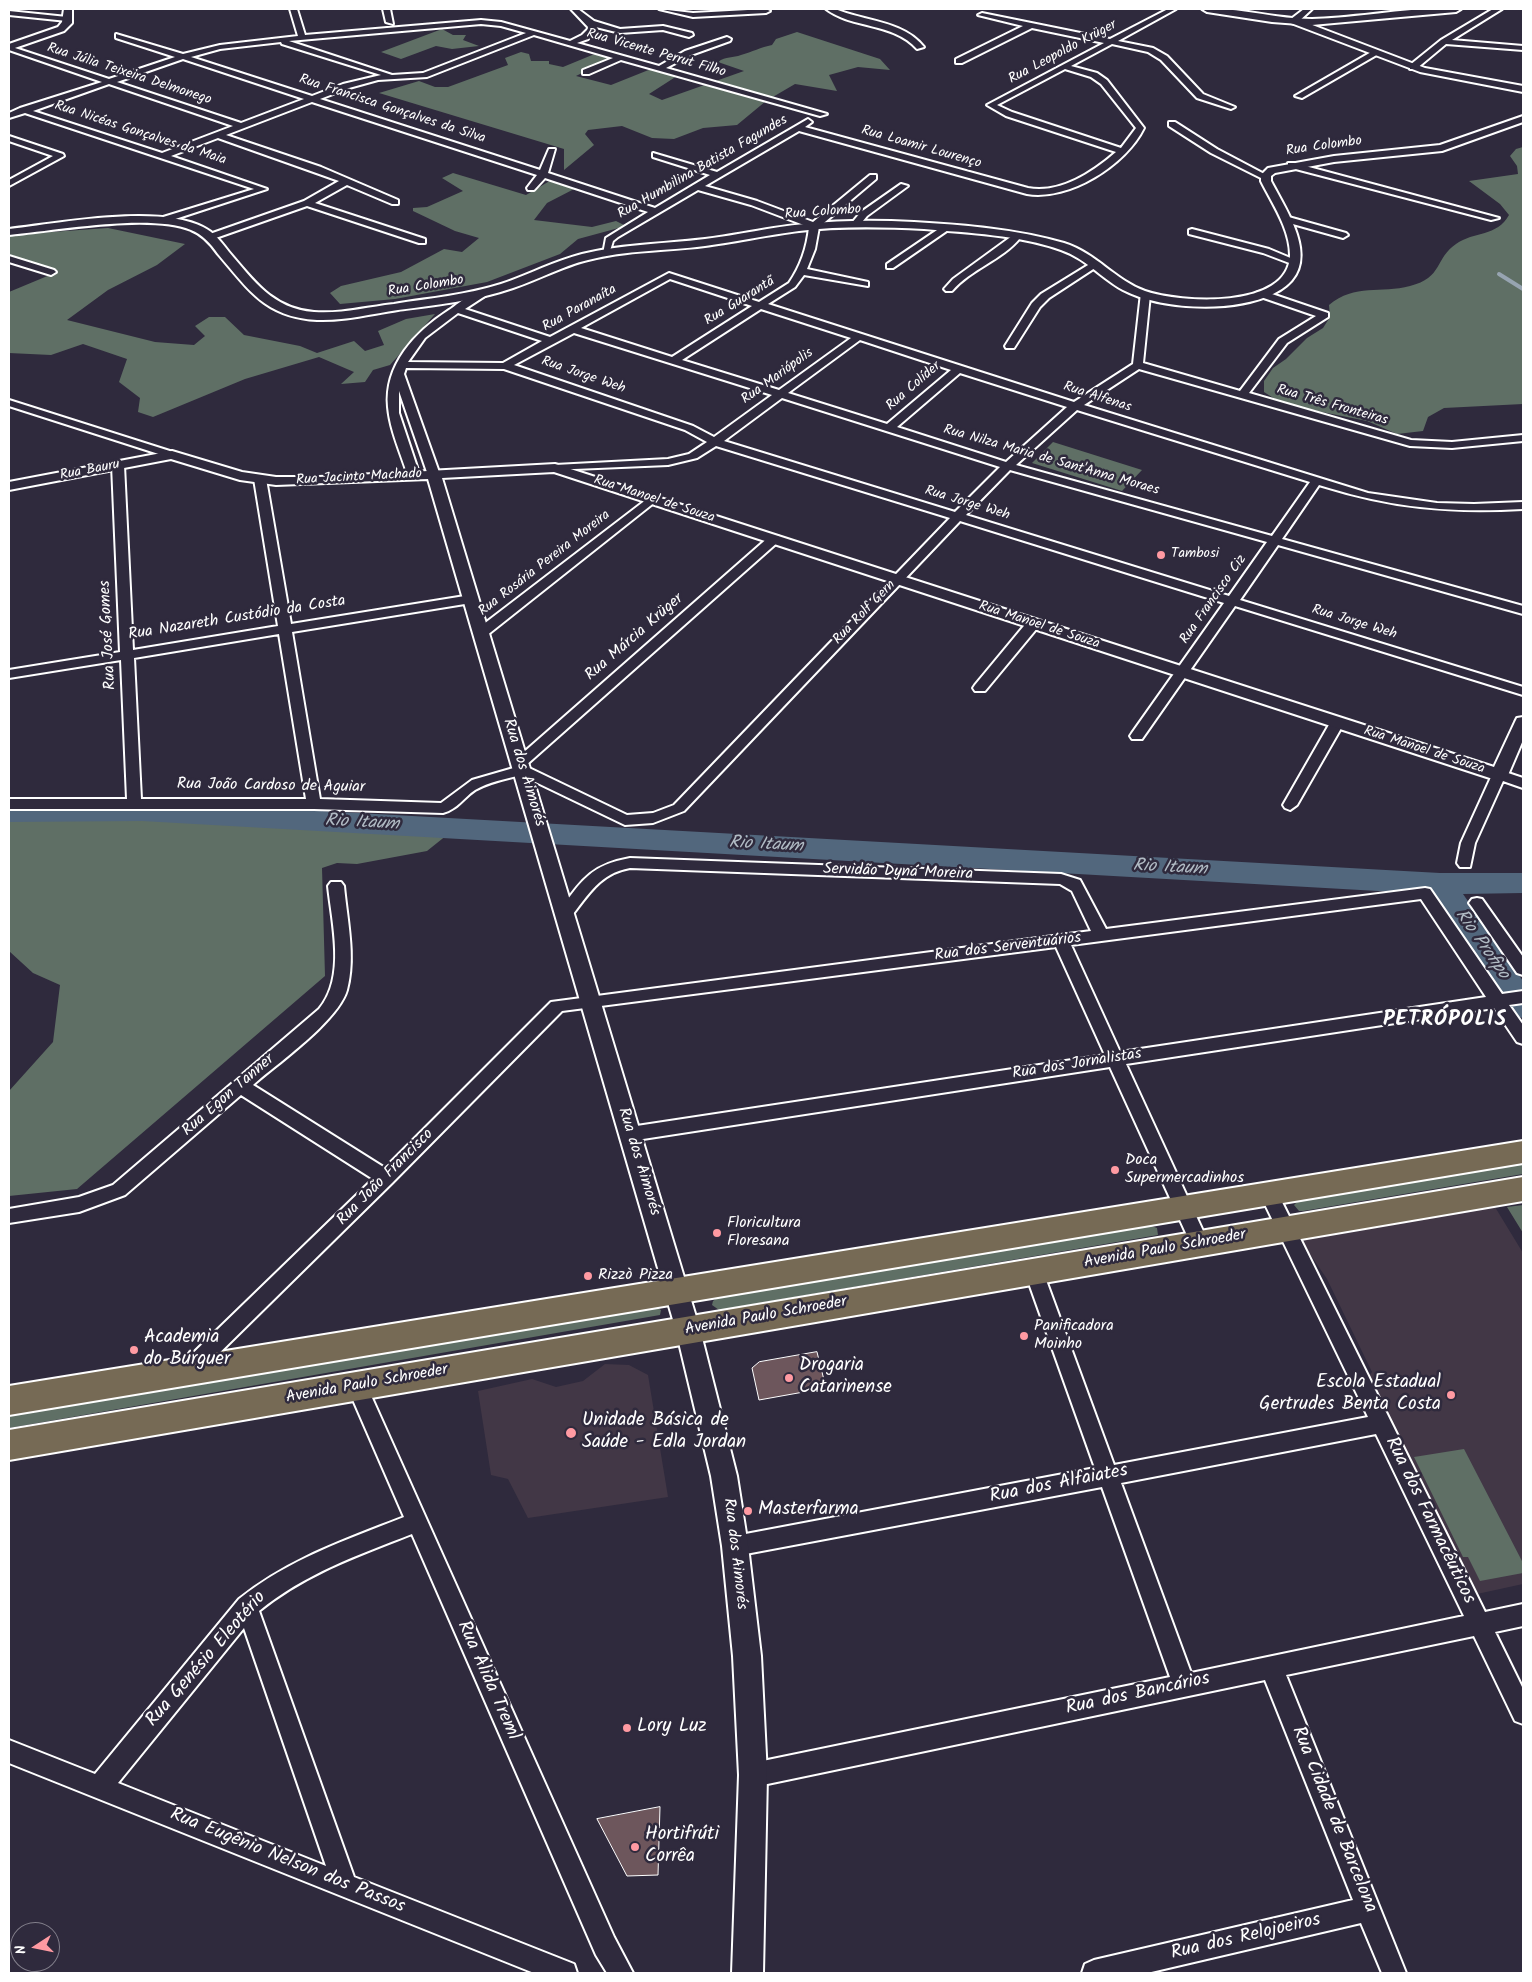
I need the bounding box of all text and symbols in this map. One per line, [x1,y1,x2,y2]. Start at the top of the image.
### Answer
street label: Rua Leopoldo Krüger [1006,17,1120,89]
street label: Rua Vicente Perrut Filho [584,26,728,82]
street label: Rua Júlia Teixeira Delmonego [45,40,213,110]
street label: Rua Francisca Gonçalves da Silva [297,72,487,148]
street label: Rua Nicéas Gonçalves da Maia [52,98,228,170]
street label: Rua Humbilina Batista Fagundes [615,112,791,224]
street label: Rua Loamir Lourenço [859,123,983,173]
street label: Rua Colombo [1285,133,1363,161]
street label: Rua Colombo [784,202,862,224]
street label: Rua Colombo [387,273,465,301]
street label: Rua Guarantã [702,274,778,330]
street label: Rua Paranaíta [540,282,620,336]
street label: Rua Mariópolis [739,345,817,409]
street label: Rua Jorge Weh [539,354,627,398]
street label: Rua Colíder [883,359,945,415]
street label: Rua Alfenas [1061,379,1133,417]
street label: Rua Três Fronteiras [1274,382,1390,430]
street label: Rua Nilza Maria de Sant'Anna Moraes [941,422,1161,500]
street label: Rua Bauru [59,457,121,485]
street label: Rua Jacinto Machado [296,466,422,490]
street label: Rua Manoel de Souza [591,473,717,527]
street label: Rua Jorge Weh [922,483,1012,525]
street label: Rua Rosária Pereira Moreira [476,507,614,621]
place label: Tambosi [1171,547,1219,563]
marker: Tambosi [1155,549,1167,561]
street label: Rua Francisco Ciz [1177,552,1251,648]
street label: Rua Rolf Gern [830,577,900,649]
street label: Rua José Gomes [97,580,121,690]
street label: Rua Márcia Krüger [582,590,688,686]
street label: Rua Nazareth Custódio da Costa [127,592,347,646]
street label: Rua Manoel de Souza [976,599,1102,653]
street label: Rua Jorge Weh [1309,602,1399,644]
street label: Rua dos Aimorés [497,717,549,829]
street label: Rua Manoel de Souza [1361,724,1487,778]
street label: Rua João Cardoso de Aguiar [177,776,365,798]
water label: Rio Itaum [324,811,400,837]
water label: Rio Itaum [728,833,804,859]
water label: Rio Itaum [1132,856,1208,882]
street label: Servidão Dyná Moreira [823,861,973,885]
water label: Rio Profipo [1449,906,1513,984]
street label: Rua dos Serventuários [934,929,1082,967]
district label: PETRÓPOLIS [1382,1008,1508,1034]
street label: Rua dos Jornalistas [1011,1045,1143,1085]
street label: Rua Egon Tanner [179,1051,279,1141]
street label: Rua dos Aimorés [612,1106,664,1218]
street label: Rua João Francisco [334,1126,438,1230]
place label: Doca Supermercadinhos [1125,1151,1244,1189]
marker: Doca Supermercadinhos [1109,1164,1121,1176]
place label: Floricultura Floresana [727,1214,801,1252]
street label: Avenida Paulo Schroeder [1083,1226,1247,1274]
marker: Floricultura Floresana [711,1227,723,1239]
place label: Rizzò Pizza [598,1266,673,1286]
marker: Rizzò Pizza [582,1270,594,1282]
street label: Avenida Paulo Schroeder [684,1293,848,1341]
place label: Panificadora Moinho [1034,1317,1114,1355]
place label: Academia do Búrguer [144,1328,230,1372]
marker: Panificadora Moinho [1018,1330,1030,1342]
marker: Academia do Búrguer [128,1344,140,1356]
place label: Drogaria Catarinense [799,1356,892,1400]
street label: Avenida Paulo Schroeder [285,1361,449,1409]
marker: Drogaria Catarinense [783,1372,795,1384]
place label: Escola Estadual Gertrudes Benta Costa [1259,1373,1441,1417]
marker: Escola Estadual Gertrudes Benta Costa [1445,1389,1457,1401]
place label: Unidade Básica de Saúde - Edla Jordan [582,1411,746,1455]
marker: Unidade Básica de Saúde - Edla Jordan [564,1426,578,1440]
street label: Rua dos Farmacêuticos [1379,1434,1479,1608]
street label: Rua dos Alfaiates [988,1460,1130,1510]
street label: Rua dos Aimorés [718,1497,750,1611]
place label: Masterfarma [758,1500,859,1522]
marker: Masterfarma [742,1505,754,1517]
street label: Rua Genésio Eleotério [142,1588,272,1732]
street label: Rua Alida Treml [450,1618,524,1744]
street label: Rua dos Bancários [1064,1669,1212,1721]
place label: Lory Luz [637,1717,707,1739]
marker: Lory Luz [621,1722,633,1734]
street label: Rua Cidade de Barcelona [1285,1723,1381,1917]
street label: Rua Eugênio Nelson dos Passos [166,1804,408,1920]
place label: Hortifrúti Corrêa [645,1825,719,1869]
marker: Hortifrúti Corrêa [629,1841,641,1853]
street label: Rua dos Relojoeiros [1169,1910,1323,1966]
north arrow [10,1922,60,1972]
text: N [10,1943,33,1956]

